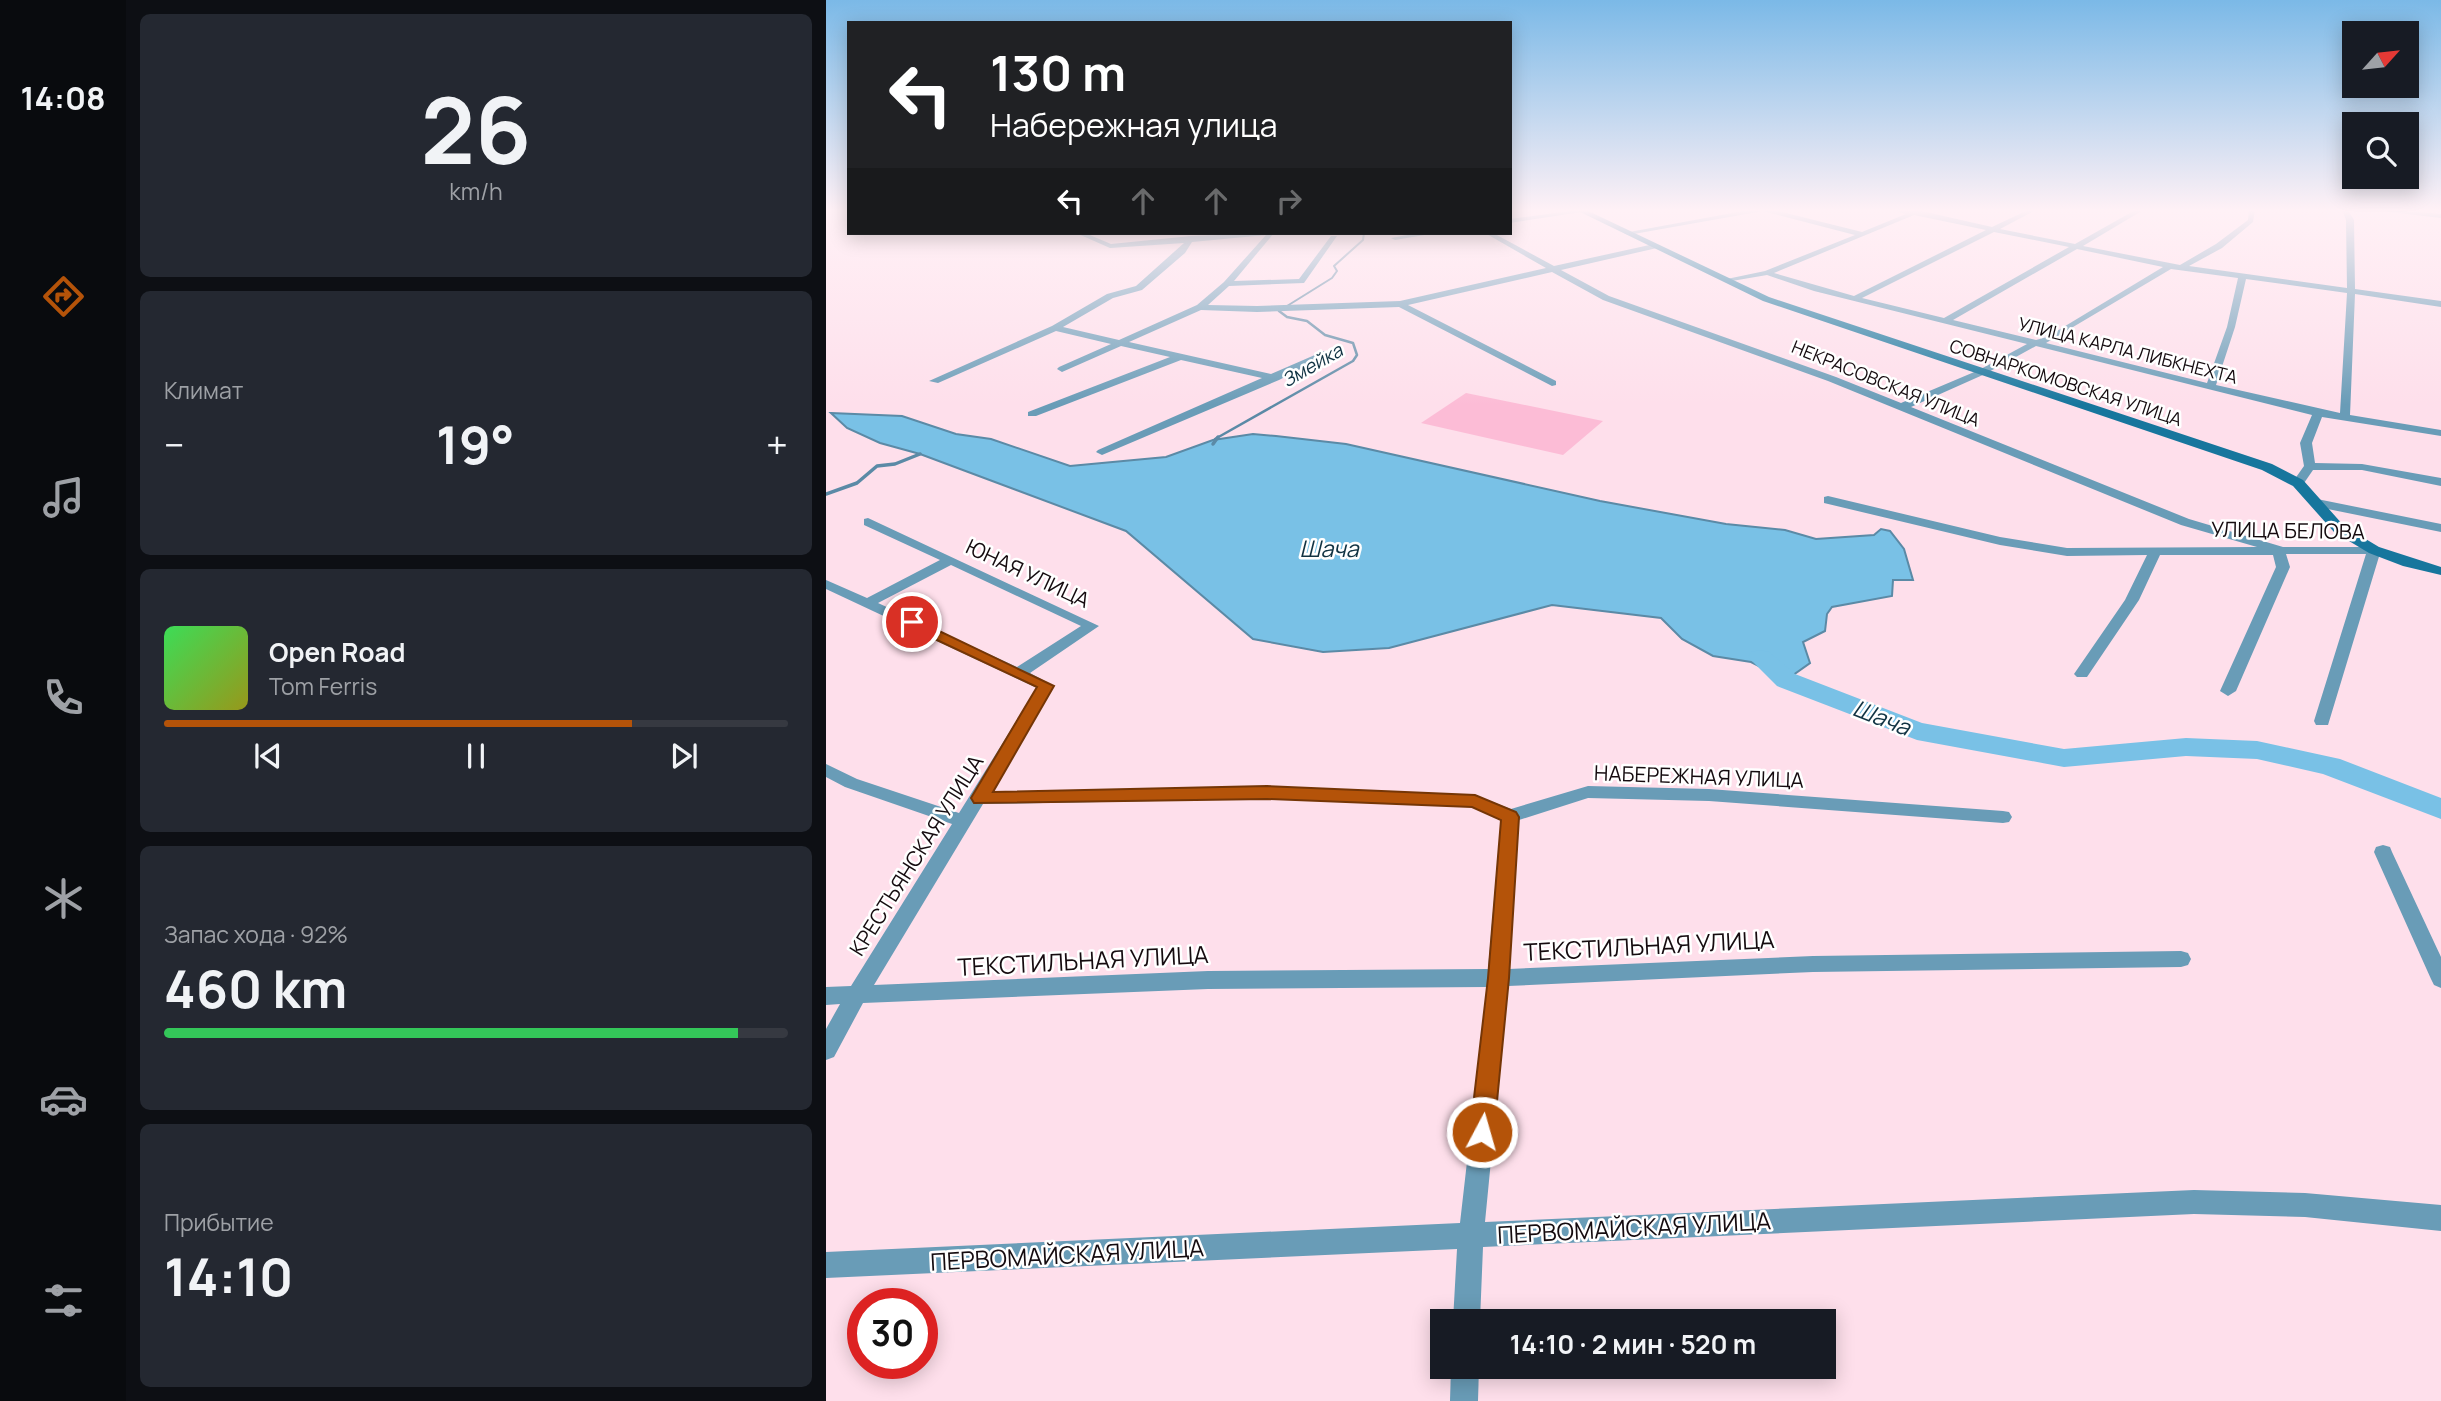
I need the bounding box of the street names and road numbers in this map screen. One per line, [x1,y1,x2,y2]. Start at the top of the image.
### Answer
street label: УЛИЦА КАРЛА ЛИБКНЕХТА [2016,311,2241,389]
street label: СОВНАРКОМОВСКАЯ УЛИЦА [1947,333,2186,431]
street label: НЕКРАСОВСКАЯ УЛИЦА [1788,334,1984,432]
street label: УЛИЦА БЕЛОВА [2211,515,2365,545]
street label: ЮНАЯ УЛИЦА [962,532,1094,614]
street label: КРЕСТЬЯНСКАЯ УЛИЦА [843,749,989,961]
street label: НАБЕРЕЖНАЯ УЛИЦА [1594,758,1804,794]
street label: ТЕКСТИЛЬНАЯ УЛИЦА [1523,922,1775,968]
street label: ТЕКСТИЛЬНАЯ УЛИЦА [957,937,1209,983]
street label: ПЕРВОМАЙСКАЯ УЛИЦА [1496,1203,1772,1251]
street label: ПЕРВОМАЙСКАЯ УЛИЦА [929,1230,1205,1278]

